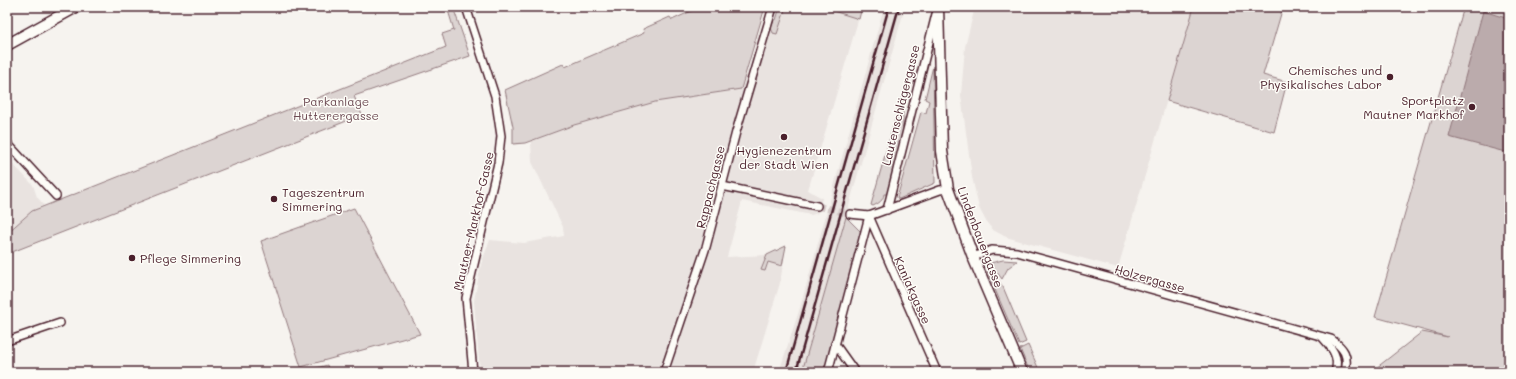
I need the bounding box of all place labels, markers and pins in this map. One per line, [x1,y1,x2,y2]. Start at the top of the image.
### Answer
place label: Chemisches und Physikalisches Labor [1260,62,1382,92]
marker: Chemisches und Physikalisches Labor [1385,72,1395,82]
place label: Sportplatz Mautner Markhof [1363,92,1464,122]
marker: Sportplatz Mautner Markhof [1467,102,1477,112]
marker: Hygienezentrum der Stadt Wien [779,132,789,142]
place label: Hygienezentrum der Stadt Wien [736,142,832,172]
place label: Tageszentrum Simmering [282,184,365,214]
marker: Tageszentrum Simmering [269,194,279,204]
place label: Pflege Simmering [140,250,241,266]
marker: Pflege Simmering [127,253,137,263]

